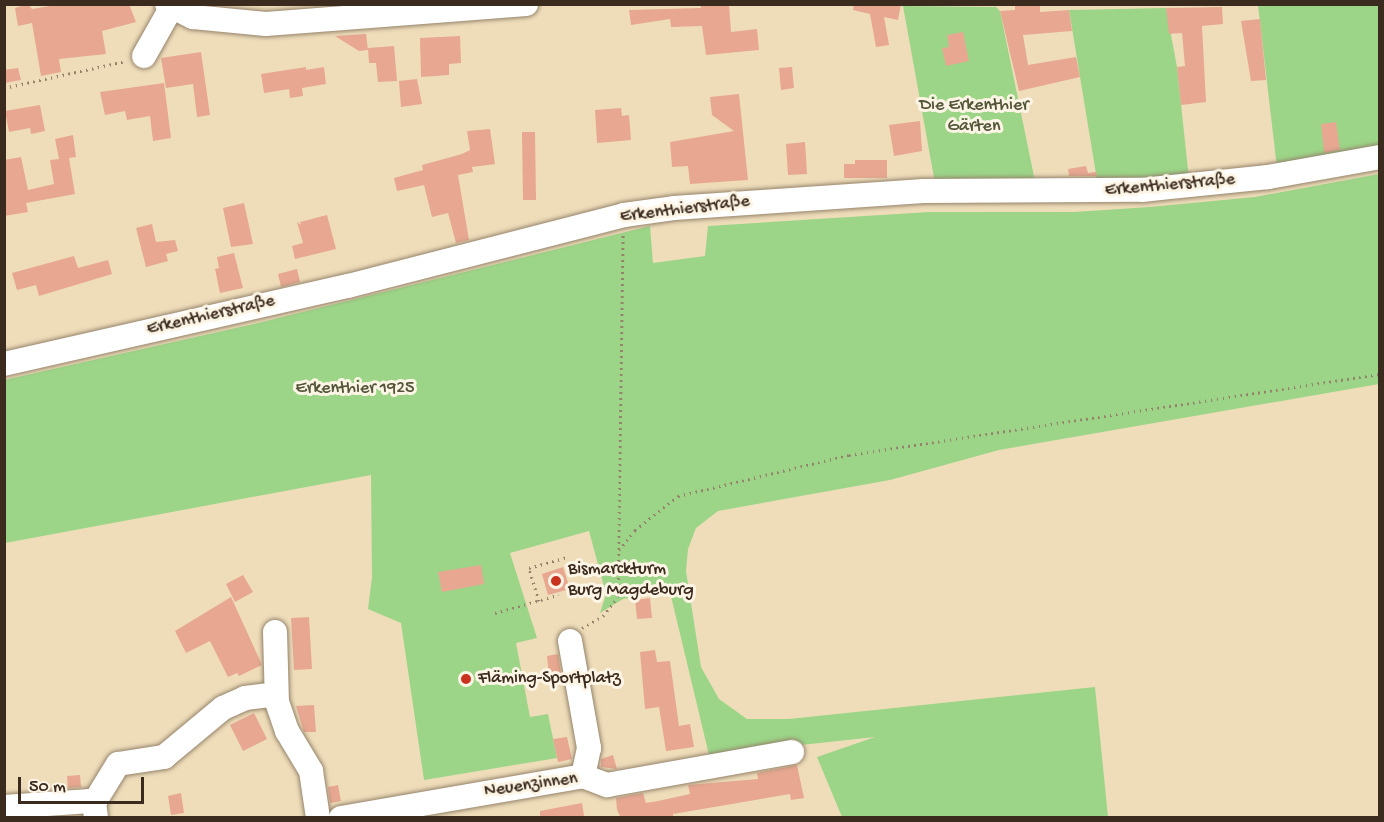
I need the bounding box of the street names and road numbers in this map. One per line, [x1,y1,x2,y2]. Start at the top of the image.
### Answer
street label: Erkenthierstraße [1104,170,1236,202]
street label: Erkenthierstraße [619,191,751,229]
street label: Erkenthierstraße [145,291,277,341]
street label: Neuenzinnen [483,769,579,803]

